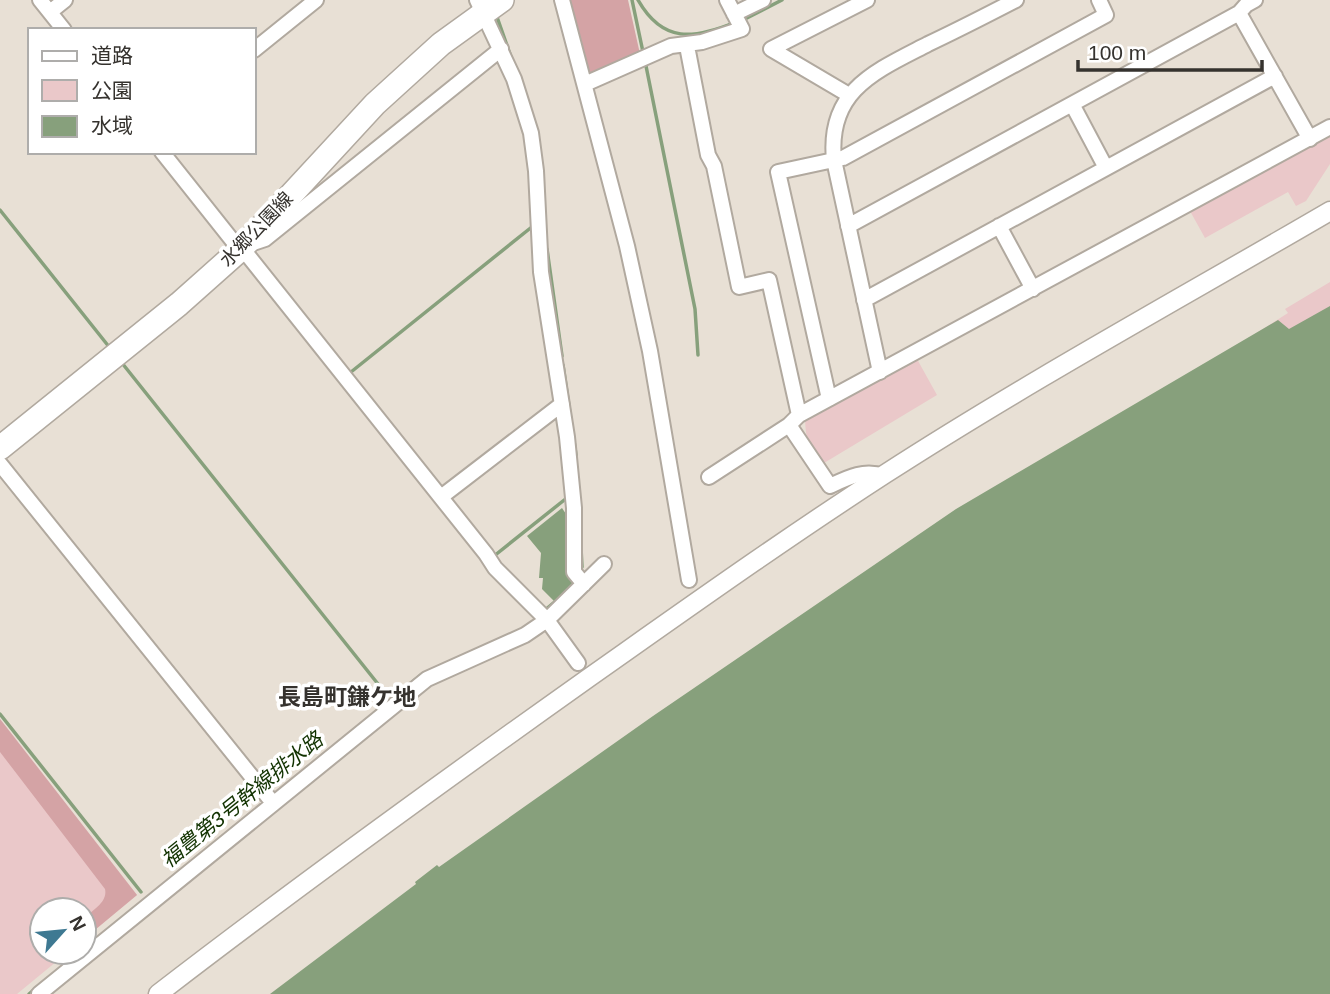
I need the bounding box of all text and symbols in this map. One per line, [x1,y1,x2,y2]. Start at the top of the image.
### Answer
legend [28,28,256,154]
scale bar [1078,28,1262,72]
text: 100 m [1088,41,1146,64]
text: 道路 [91,44,133,67]
text: 公園 [91,79,133,102]
text: 水域 [91,114,133,137]
street label: 水郷公園線 [216,188,297,271]
district label: 長島町鎌ケ地 [278,684,416,710]
water label: 福豊第3号幹線排水路 [156,726,328,872]
north arrow [28,896,98,966]
text: N [65,913,90,934]

